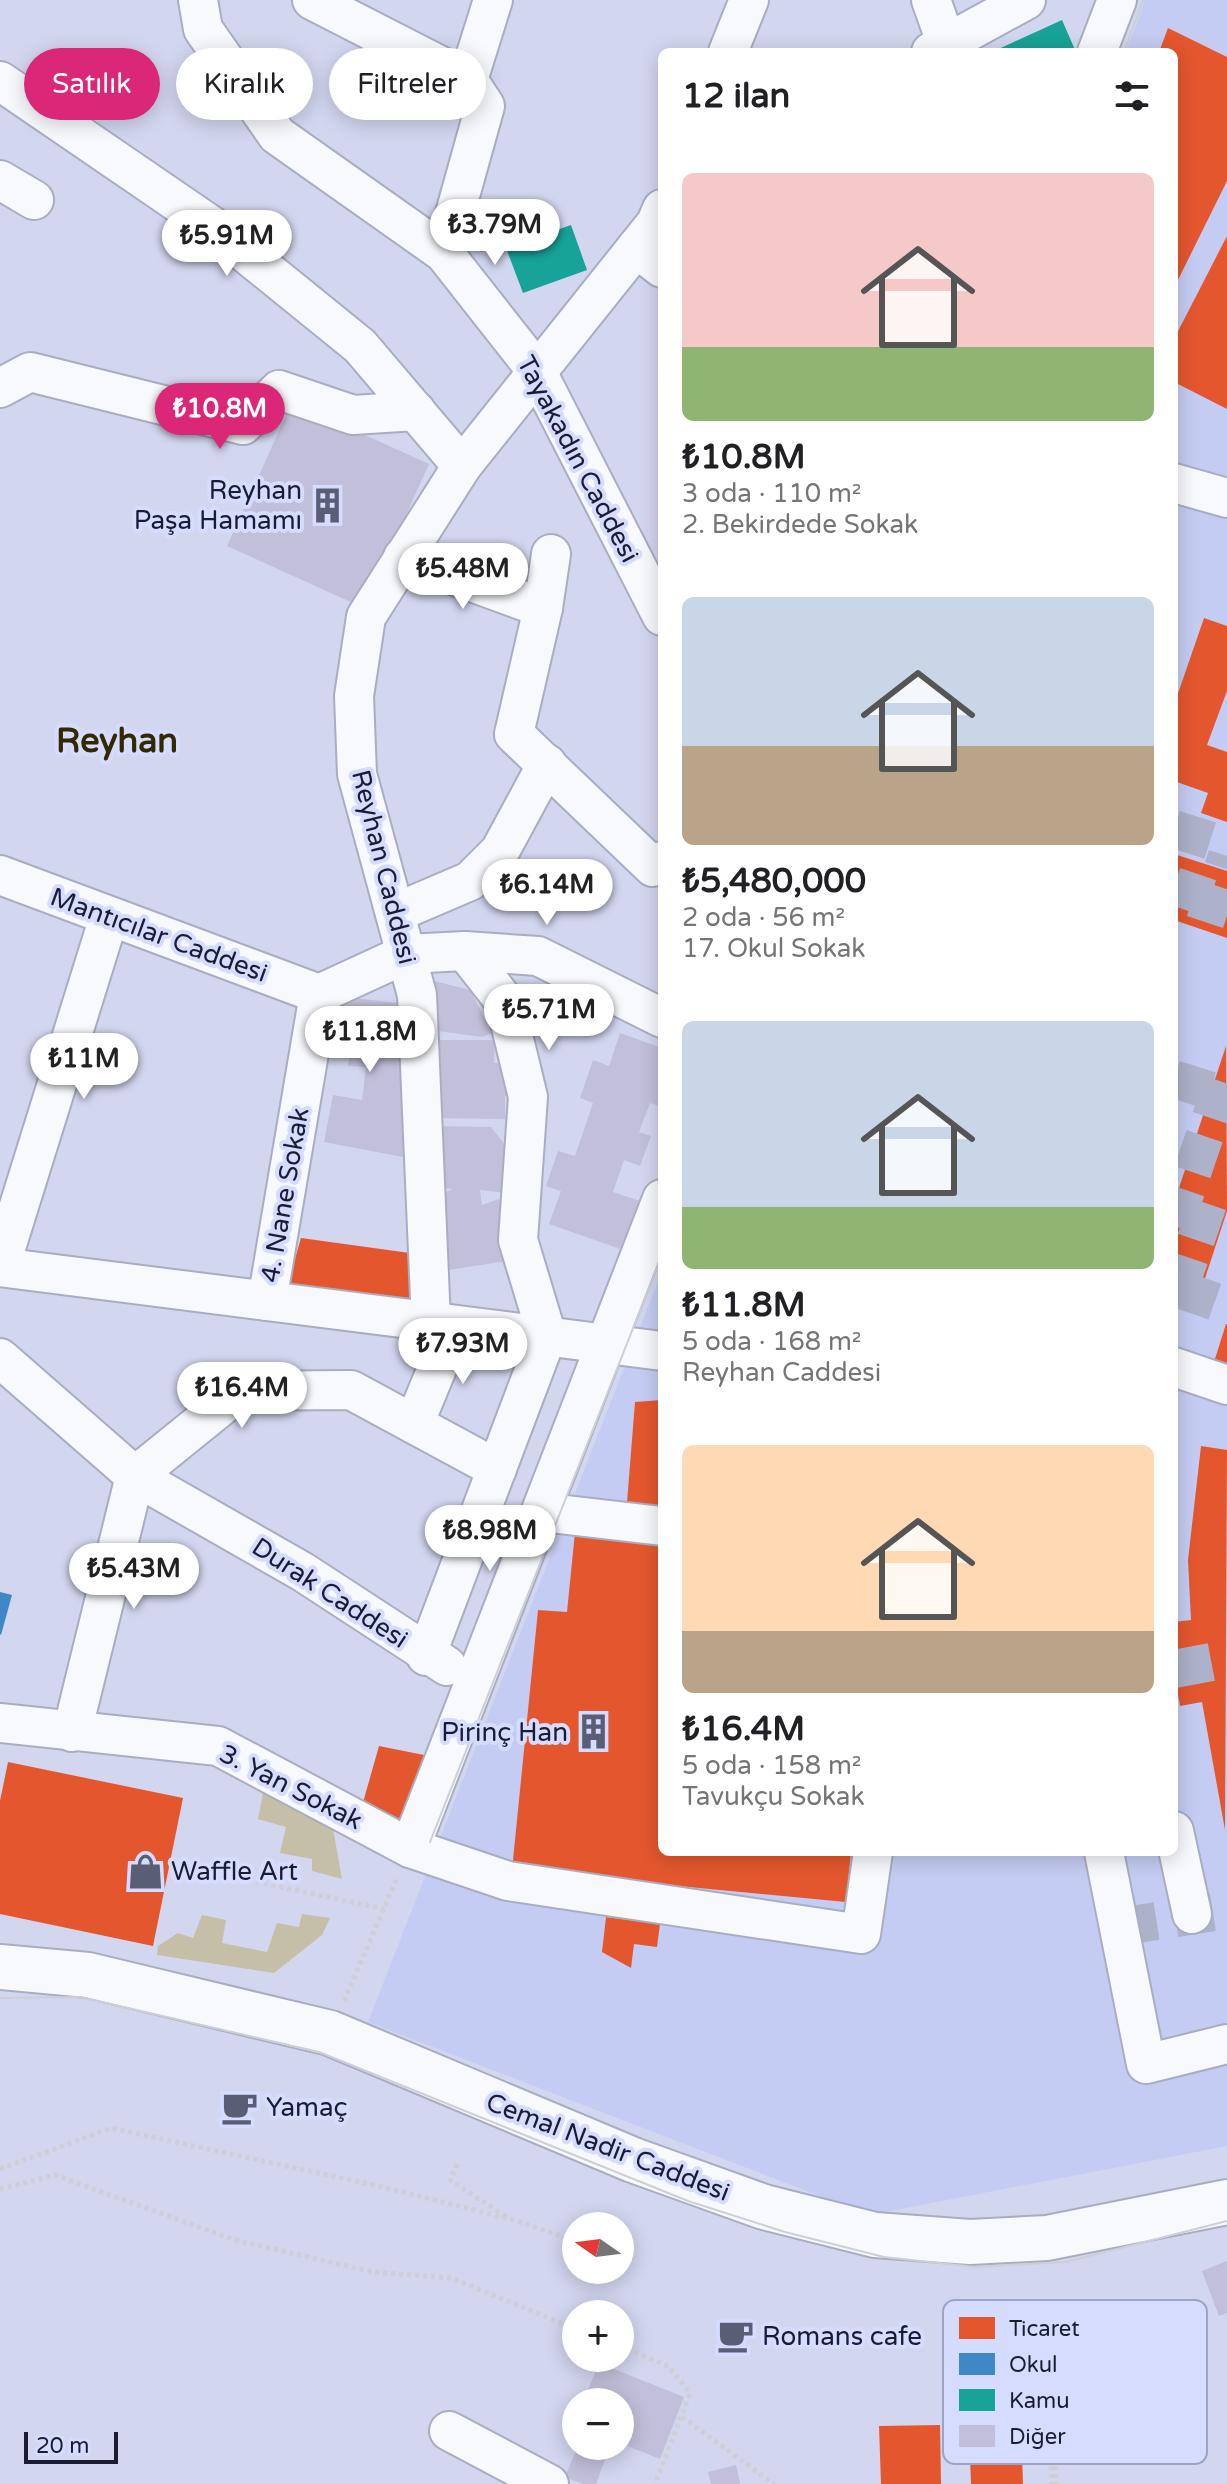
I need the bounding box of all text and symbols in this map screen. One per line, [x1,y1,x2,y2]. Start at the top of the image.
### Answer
chip: Satılık [24,48,160,120]
chip: Kiralık [176,48,313,120]
chip: Filtreler [329,48,486,120]
icon: filters [1110,74,1154,118]
text: 12 ilan [682,76,790,117]
pin: ₺3.79M [430,199,560,267]
text: ₺3.79M [448,209,542,240]
pin: ₺5.91M [162,210,292,278]
text: ₺5.91M [180,220,274,251]
icon: home [846,225,990,369]
street label: Tayakadın Caddesi [510,350,646,568]
pin: ₺10.8M [155,383,285,451]
text: ₺10.8M [173,393,267,424]
text: ₺10.8M [682,437,806,478]
place label: Reyhan Paşa Hamamı [134,475,302,536]
text: 3 oda · 110 m² [682,478,861,509]
building icon: Reyhan Paşa Hamamı [309,486,347,524]
text: 2. Bekirdede Sokak [682,509,918,540]
pin: ₺5.48M [398,543,528,611]
text: ₺5.48M [416,553,510,584]
icon: home [846,649,990,793]
district label: Reyhan [56,721,178,762]
street label: Reyhan Caddesi [345,767,423,967]
pin: ₺6.14M [482,859,612,927]
text: ₺5,480,000 [682,861,866,902]
text: ₺6.14M [500,869,594,900]
street label: Mantıcılar Caddesi [46,881,272,989]
text: 2 oda · 56 m² [682,902,845,933]
text: 17. Okul Sokak [682,933,866,964]
pin: ₺5.71M [484,984,614,1052]
text: ₺5.71M [502,994,596,1025]
pin: ₺11.8M [305,1006,435,1074]
text: ₺11.8M [323,1016,417,1047]
pin: ₺11M [37,1033,131,1101]
text: ₺11M [48,1043,120,1074]
icon: home [846,1073,990,1217]
street label: 4. Nane Sokak [254,1105,316,1285]
text: ₺11.8M [682,1285,806,1326]
pin: ₺7.93M [398,1318,528,1386]
text: 5 oda · 168 m² [682,1326,861,1357]
text: ₺7.93M [416,1328,510,1359]
text: Reyhan Caddesi [682,1357,881,1388]
pin: ₺16.4M [177,1362,307,1430]
text: ₺16.4M [195,1372,289,1403]
icon: home [846,1497,990,1641]
pin: ₺8.98M [425,1505,555,1573]
text: ₺8.98M [443,1515,537,1546]
street label: Durak Caddesi [246,1531,414,1655]
pin: ₺5.43M [69,1543,199,1611]
text: ₺5.43M [87,1553,181,1584]
text: ₺16.4M [682,1709,805,1750]
building icon: Pirinç Han [575,1713,613,1751]
place label: Pirinç Han [441,1717,568,1748]
street label: 3. Yan Sokak [214,1738,368,1836]
text: 5 oda · 158 m² [682,1750,861,1781]
text: Tavukçu Sokak [682,1781,865,1812]
shop icon: Waffle Art [126,1852,164,1890]
place label: Waffle Art [171,1856,298,1887]
street label: Cemal Nadir Caddesi [482,2086,734,2208]
cafe icon: Yamaç [221,2088,259,2126]
place label: Yamaç [266,2092,347,2123]
north arrow [562,2212,634,2284]
map controls [562,2212,634,2460]
button: + [562,2300,634,2372]
legend [943,2300,1207,2464]
text: Ticaret [1009,2316,1080,2342]
cafe icon: Romans cafe [717,2317,755,2355]
place label: Romans cafe [762,2321,922,2352]
text: Okul [1009,2352,1058,2378]
button: − [562,2388,634,2460]
text: Kamu [1009,2388,1070,2414]
text: Diğer [1009,2424,1066,2450]
scale bar [24,2428,118,2464]
text: 20 m [36,2433,90,2459]

